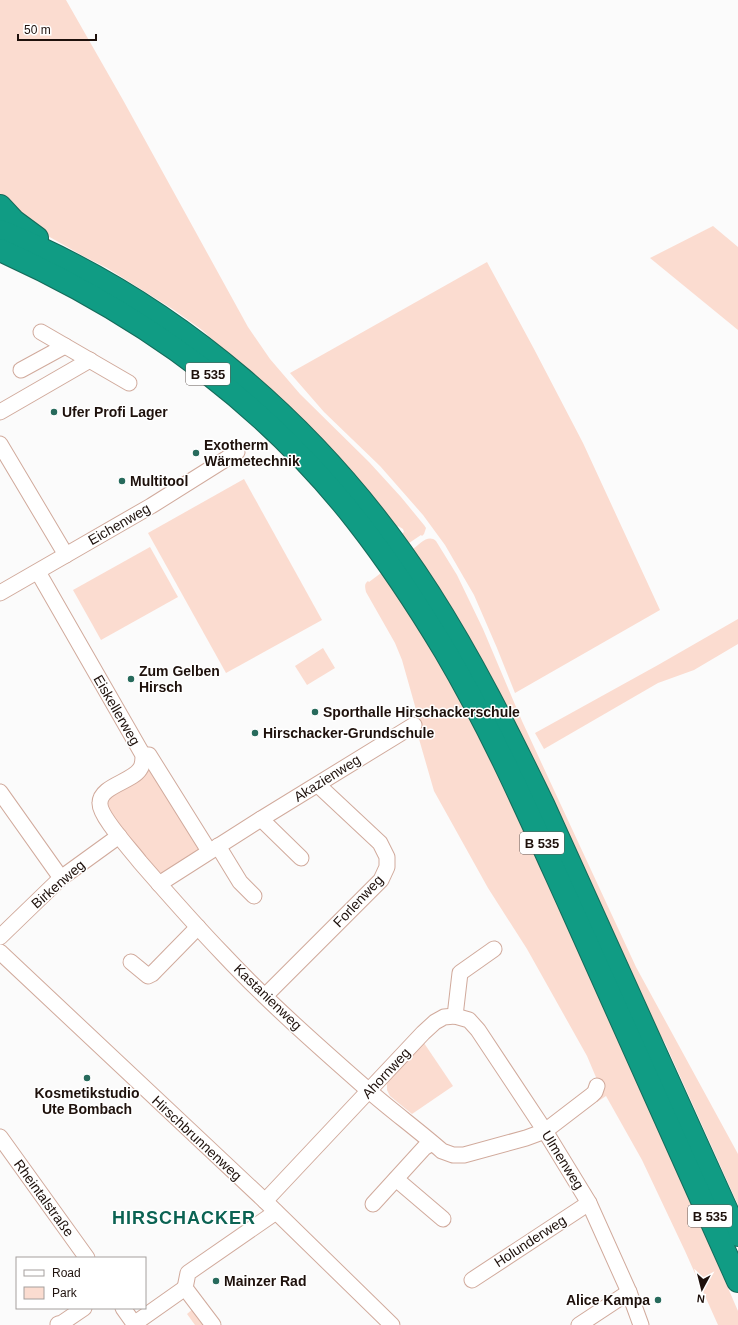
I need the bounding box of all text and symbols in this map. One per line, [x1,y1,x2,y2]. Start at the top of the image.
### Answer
scale bar [18,16,96,42]
text: 50 m [24,23,51,37]
road number: B 535 [186,363,230,385]
place label: Ufer Profi Lager [62,404,168,420]
marker: Ufer Profi Lager [49,407,59,417]
place label: Exotherm Wärmetechnik [204,437,300,469]
marker: Exotherm Wärmetechnik [191,448,201,458]
place label: Multitool [130,473,188,489]
marker: Multitool [117,476,127,486]
street label: Eichenweg [85,500,153,548]
place label: Zum Gelben Hirsch [139,663,220,695]
street label: Eiskellerweg [90,672,144,748]
marker: Zum Gelben Hirsch [126,674,136,684]
place label: Sporthalle Hirschackerschule [323,704,520,720]
marker: Sporthalle Hirschackerschule [310,707,320,717]
place label: Hirschacker-Grundschule [263,725,434,741]
marker: Hirschacker-Grundschule [250,728,260,738]
street label: Akazienweg [291,751,363,805]
road number: B 535 [520,832,564,854]
street label: Birkenweg [28,857,88,911]
street label: Forlenweg [330,872,386,930]
street label: Kastanienweg [231,961,305,1033]
street label: Ahornweg [359,1044,413,1102]
marker: Kosmetikstudio Ute Bombach [82,1073,92,1083]
place label: Kosmetikstudio Ute Bombach [34,1085,140,1117]
street label: Hirschbrunnenweg [149,1092,245,1184]
street label: Ulmenweg [539,1128,587,1192]
street label: Rheintalstraße [11,1156,77,1240]
road number: B 535 [688,1205,732,1227]
district label: HIRSCHACKER [112,1208,256,1228]
street label: Holunderweg [491,1212,569,1270]
legend [16,1257,146,1309]
text: Road [52,1266,81,1280]
north arrow [682,1269,722,1309]
place label: Mainzer Rad [224,1273,306,1289]
marker: Mainzer Rad [211,1276,221,1286]
text: Park [52,1286,78,1300]
place label: Alice Kampa [566,1292,650,1308]
text: N [696,1292,705,1305]
marker: Alice Kampa [653,1295,663,1305]

